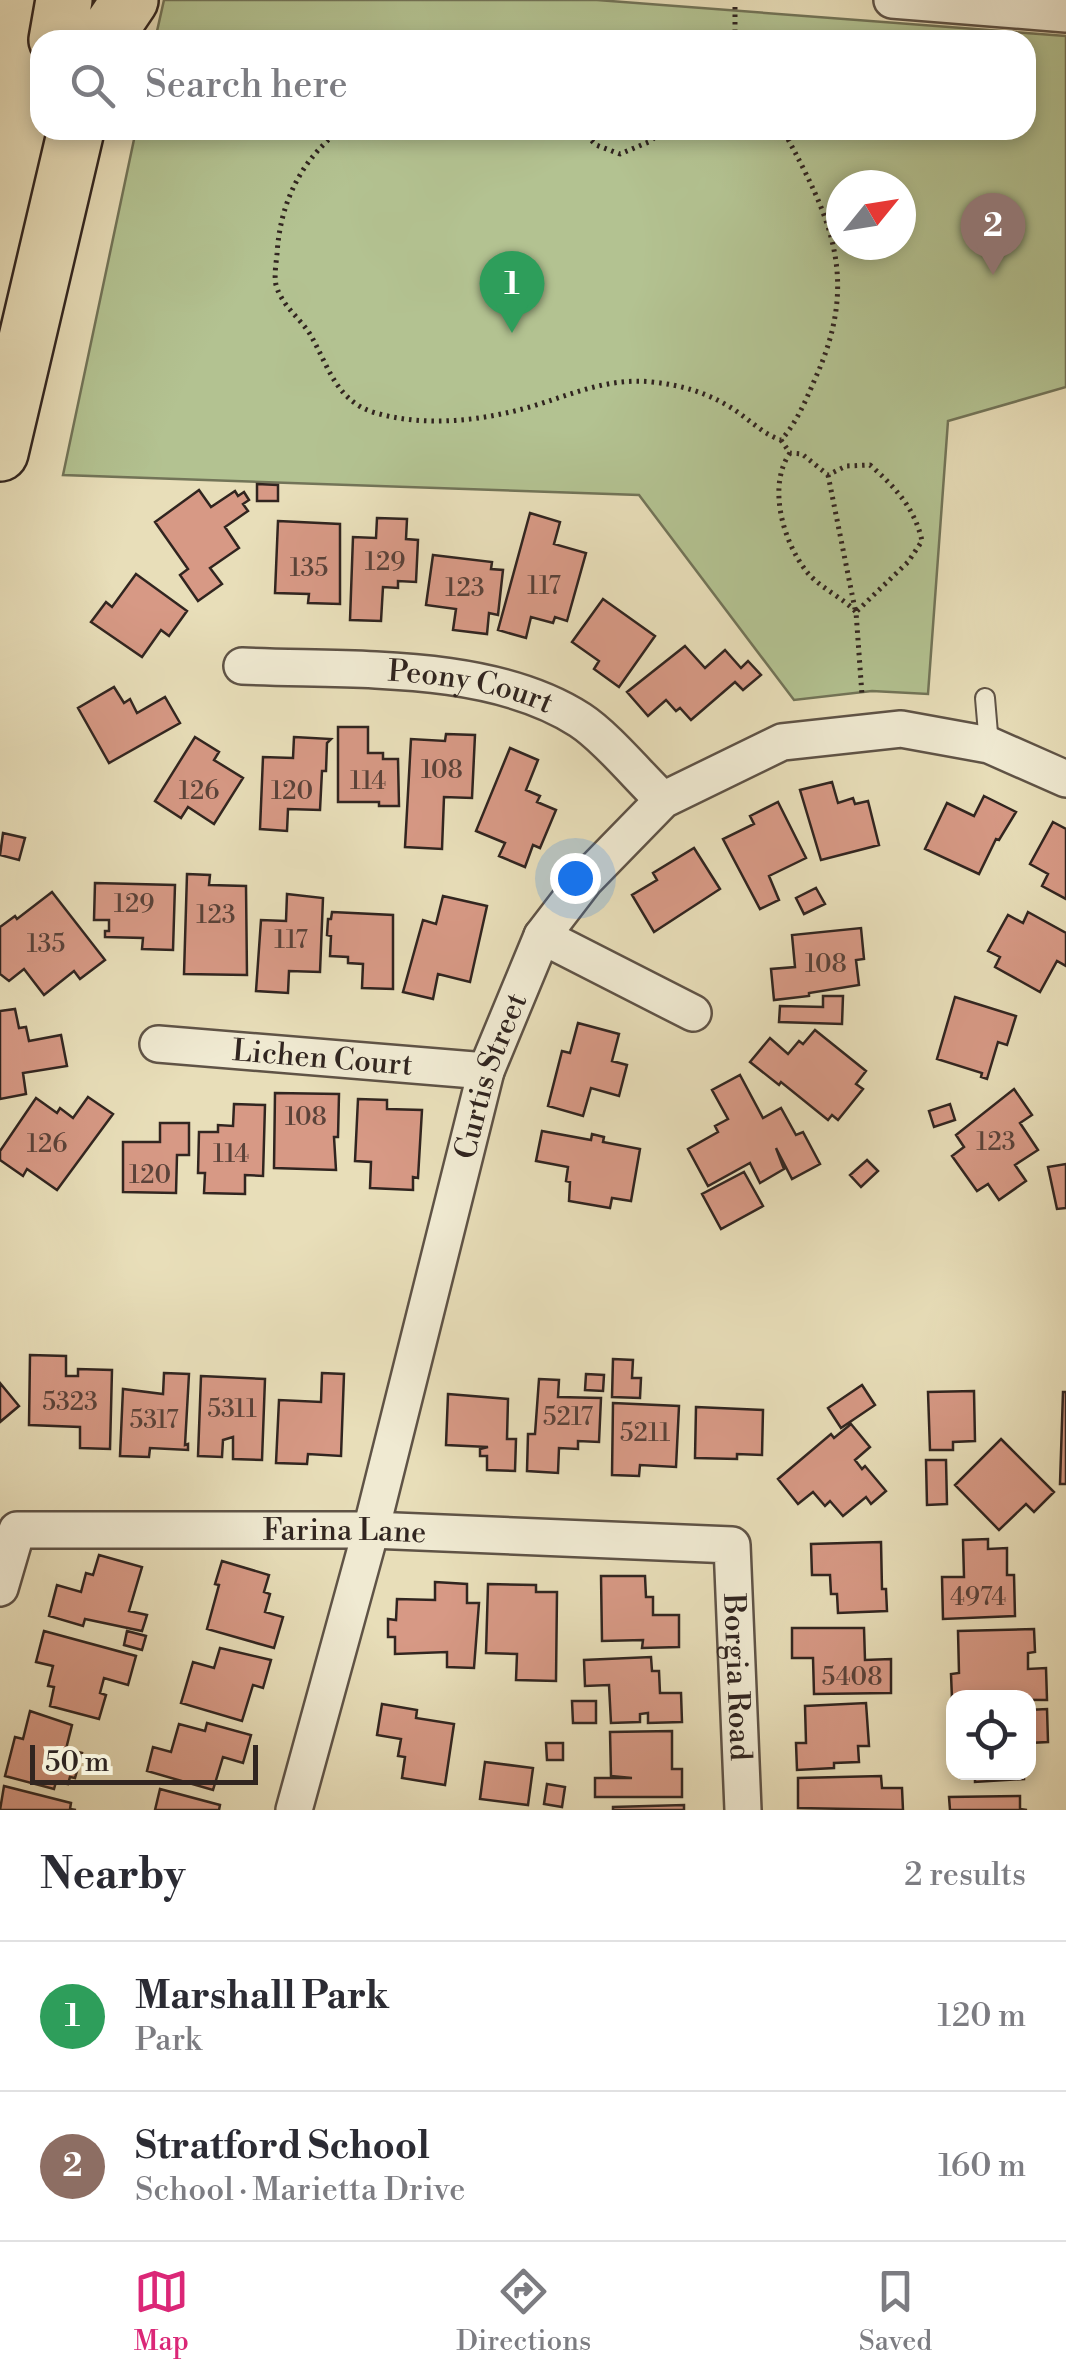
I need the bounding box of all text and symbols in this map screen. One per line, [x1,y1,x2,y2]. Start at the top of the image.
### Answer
search box [30,30,1036,140]
icon: search [65,58,120,113]
text: Search here [145,62,348,109]
north arrow [826,170,916,260]
pin: 2 [960,192,1026,275]
pin: 1 [480,250,544,333]
house number: 129 [365,547,405,578]
house number: 135 [290,553,328,584]
house number: 117 [527,571,561,602]
house number: 123 [445,573,485,604]
street label: Peony Court [386,653,559,723]
house number: 108 [421,755,463,786]
house number: 114 [350,766,386,797]
house number: 126 [179,776,219,807]
house number: 120 [271,776,313,807]
your location [550,853,601,904]
house number: 129 [114,889,154,920]
house number: 123 [196,900,236,931]
house number: 117 [274,925,308,956]
house number: 135 [27,929,65,960]
house number: 108 [805,949,847,980]
street label: Curtis Street [447,987,536,1163]
street label: Lichen Court [231,1032,414,1085]
house number: 108 [285,1102,327,1133]
house number: 123 [976,1127,1016,1158]
house number: 126 [27,1129,67,1160]
house number: 114 [213,1139,249,1170]
house number: 120 [129,1160,171,1191]
house number: 5323 [42,1387,98,1418]
house number: 5311 [207,1394,257,1425]
house number: 5217 [543,1402,594,1433]
house number: 5317 [129,1405,179,1436]
house number: 5211 [620,1418,671,1449]
street label: Farina Lane [263,1512,427,1552]
house number: 4974 [950,1582,1006,1613]
street label: Borgia Road [714,1592,759,1761]
house number: 5408 [821,1662,883,1693]
map controls [946,1690,1036,1780]
button: locate [946,1690,1036,1780]
scale bar [30,1740,258,1784]
text: 50 m [45,1745,109,1780]
text: Nearby [40,1849,185,1902]
text: 2 results [904,1855,1026,1895]
text: Marshall Park [135,1973,389,2020]
text: 1 [65,1996,80,2036]
text: 120 m [937,1996,1026,2036]
text: Park [135,2020,202,2060]
text: Stratford School [135,2123,430,2170]
text: 2 [62,2146,83,2186]
text: 160 m [938,2146,1026,2186]
text: School · Marietta Drive [135,2170,465,2210]
tab: Map [134,2264,189,2359]
tab: Directions [456,2264,591,2359]
tab: Saved [859,2264,932,2359]

